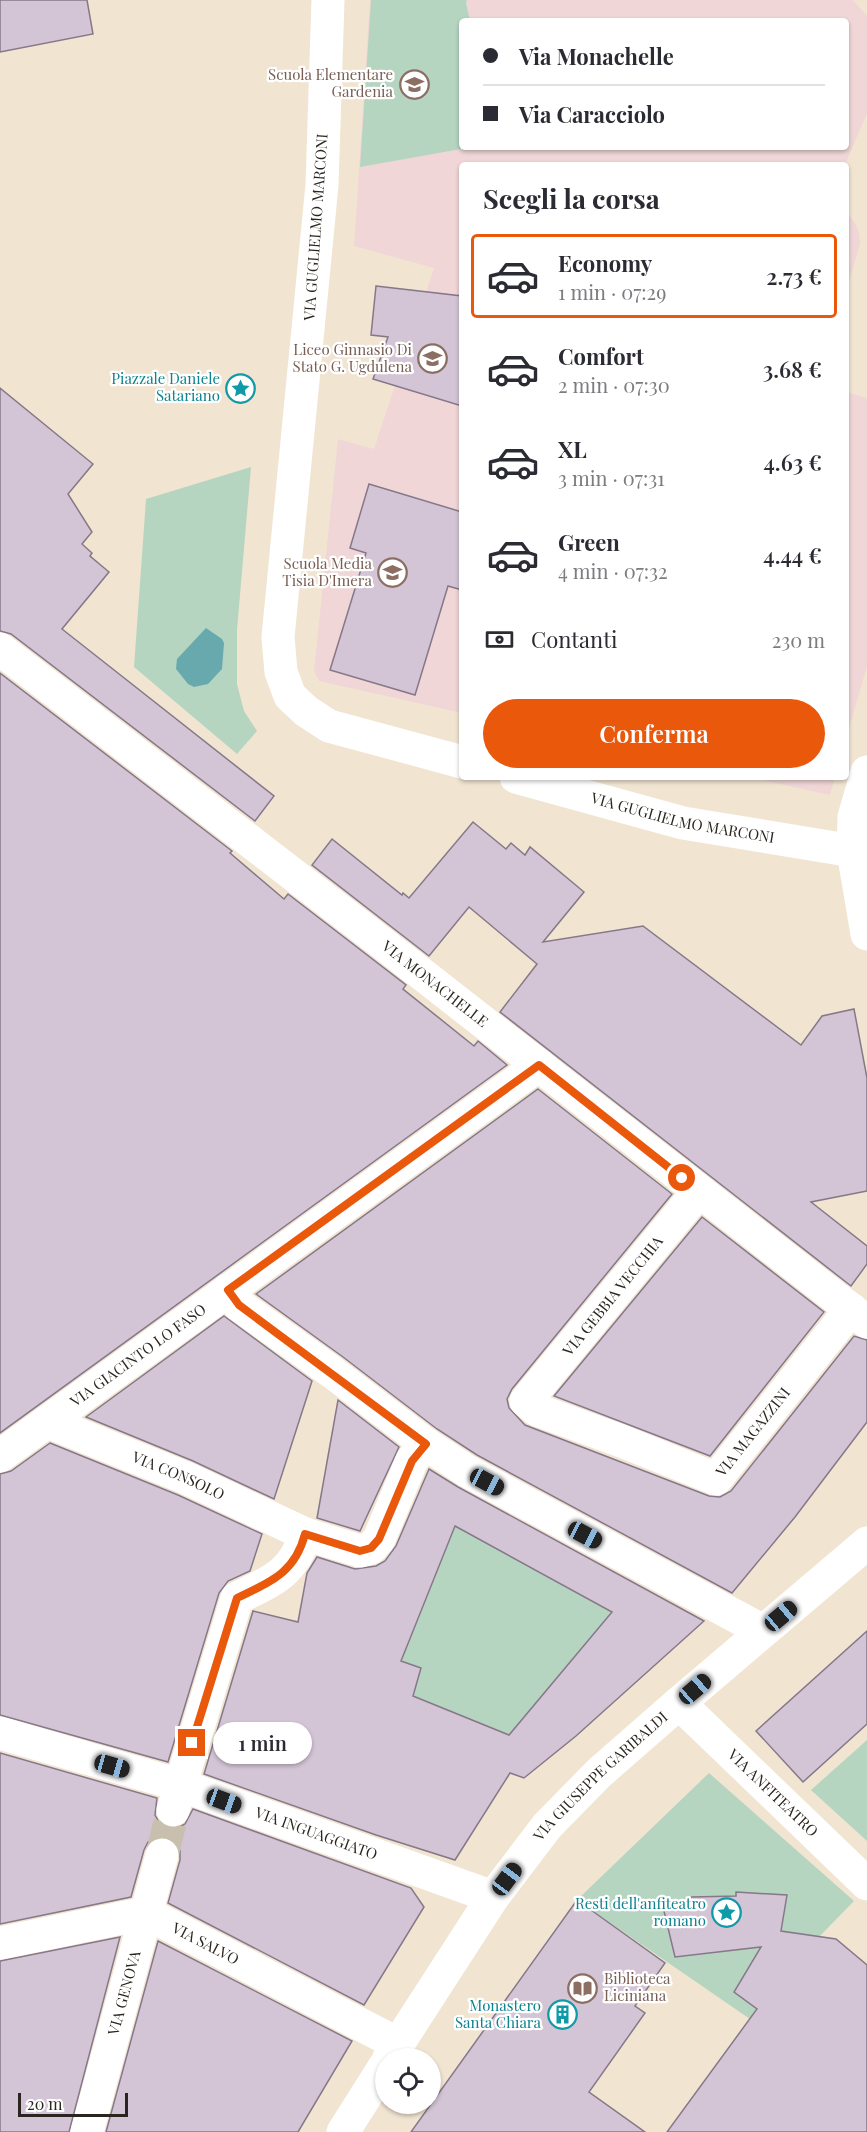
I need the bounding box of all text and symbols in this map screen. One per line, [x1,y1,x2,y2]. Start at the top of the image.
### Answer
text: Via Monachelle [519,41,674,71]
place label: Scuola Elementare Gardenia [268,64,394,101]
school or university icon: Scuola Elementare Gardenia [398,68,430,100]
text: Via Caracciolo [519,99,665,129]
street label: VIA GUGLIELMO MARCONI [298,133,332,322]
text: Scegli la corsa [483,180,660,216]
text: Economy [558,248,652,278]
icon: car [486,249,540,303]
text: 2.73 € [766,261,822,291]
text: 1 min · 07:29 [558,278,666,305]
place label: Liceo Ginnasio Di Stato G. Ugdulena [293,339,413,376]
text: Comfort [558,341,644,371]
icon: car [486,342,540,396]
school or university icon: Liceo Ginnasio Di Stato G. Ugdulena [417,343,449,375]
text: 3.68 € [763,354,822,384]
place label: Piazzale Daniele Satariano [111,368,220,405]
text: 2 min · 07:30 [558,371,670,398]
place icon: Piazzale Daniele Satariano [225,372,257,404]
text: XL [558,434,587,464]
icon: car [486,435,540,489]
text: 4.63 € [764,447,822,477]
text: 3 min · 07:31 [558,464,665,491]
text: Green [558,527,620,557]
icon: car [486,528,540,582]
text: 4.44 € [763,540,822,570]
place label: Scuola Media Tisia D'Imera [282,553,373,590]
school or university icon: Scuola Media Tisia D'Imera [377,557,409,589]
text: 4 min · 07:32 [558,557,668,584]
icon: cash [483,623,516,656]
text: Contanti [531,624,617,654]
text: 230 m [772,626,825,653]
button: Conferma [483,699,825,768]
street label: VIA GUGLIELMO MARCONI [588,787,776,847]
street label: VIA MONACHELLE [378,935,492,1031]
route start [668,1164,695,1191]
street label: VIA GEBBIA VECCHIA [557,1231,667,1360]
street label: VIA GIACINTO LO FASO [65,1299,210,1411]
street label: VIA MAGAZZINI [710,1383,794,1481]
street label: VIA CONSOLO [129,1446,228,1504]
car [467,1466,507,1498]
car [565,1519,605,1551]
car [761,1598,801,1634]
car [676,1670,714,1708]
street label: VIA GIUSEPPE GARIBALDI [528,1707,671,1845]
callout: 1 min [213,1722,312,1764]
route end [178,1729,205,1756]
text: 1 min [238,1729,287,1756]
street label: VIA ANFITEATRO [723,1744,823,1841]
car [92,1752,132,1780]
car [204,1786,244,1816]
street label: VIA INGUAGGIATO [252,1801,380,1864]
car [489,1859,525,1899]
place label: Resti dell'anfiteatro romano [575,1893,706,1930]
place icon: Resti dell'anfiteatro romano [711,1897,743,1929]
street label: VIA SALVO [168,1917,243,1969]
street label: VIA GENOVA [102,1948,145,2038]
place label: Biblioteca Liciniana [604,1968,671,2005]
library icon: Biblioteca Liciniana [567,1972,599,2004]
place label: Monastero Santa Chiara [455,1995,542,2032]
building icon: Monastero Santa Chiara [546,1999,578,2031]
map controls [375,2048,441,2114]
button: locate [375,2048,441,2114]
scale bar [18,2090,128,2118]
text: 20 m [27,2093,62,2114]

